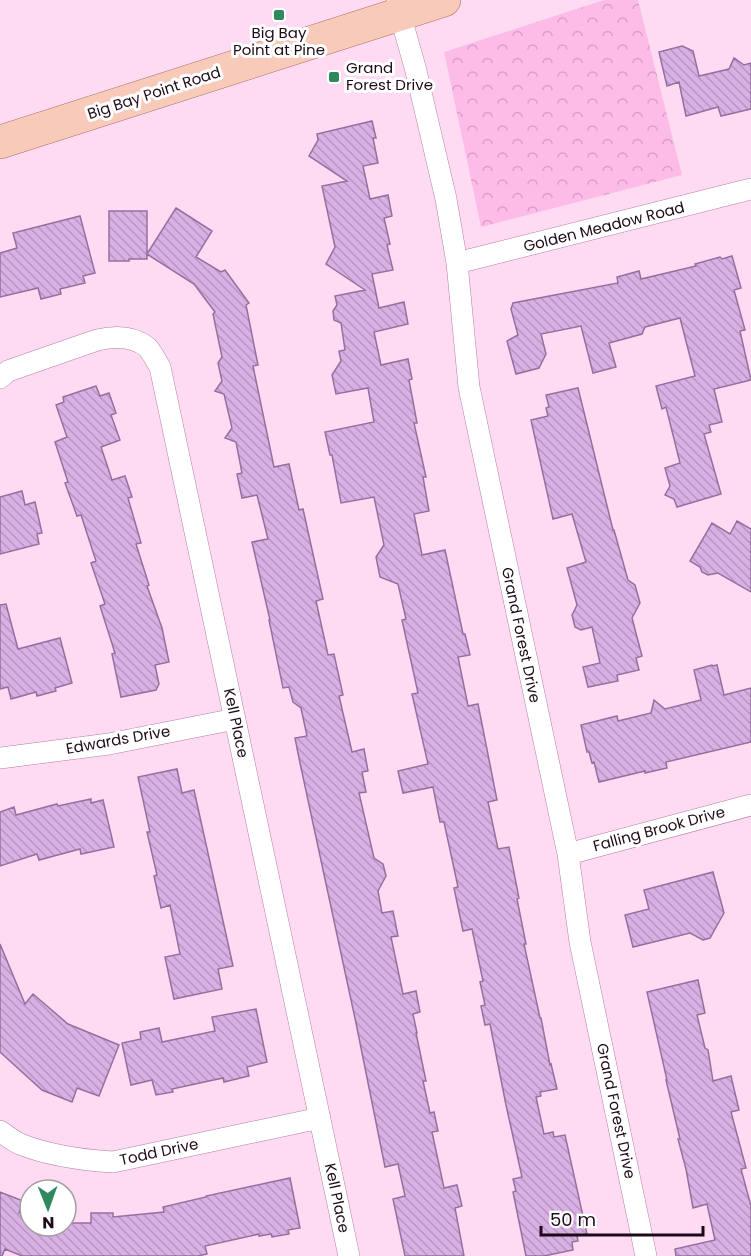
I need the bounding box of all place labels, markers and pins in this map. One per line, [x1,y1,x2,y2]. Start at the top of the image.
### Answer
marker: Big Bay Point at Pine [272,8,286,22]
place label: Big Bay Point at Pine [233,22,325,60]
place label: Grand Forest Drive [346,57,433,95]
marker: Grand Forest Drive [327,70,341,84]

